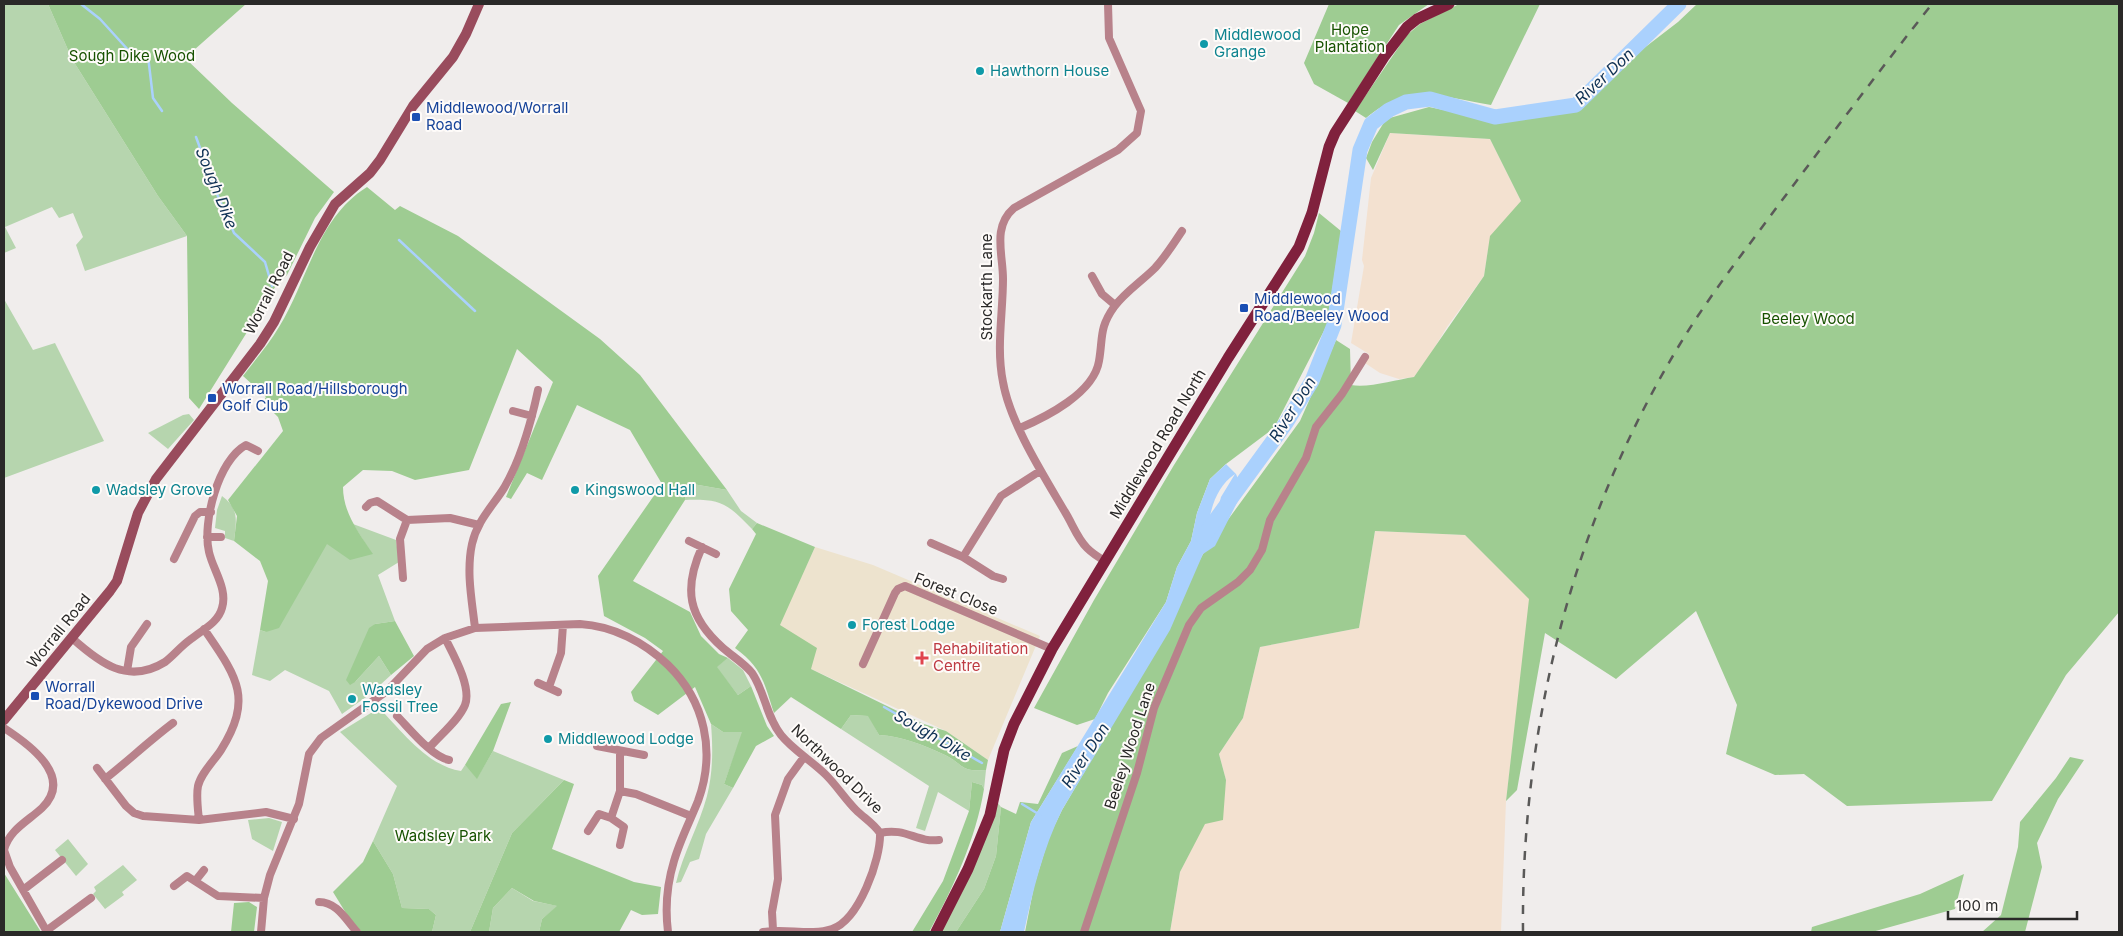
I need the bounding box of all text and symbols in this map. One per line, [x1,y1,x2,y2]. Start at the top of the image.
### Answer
park label: Hope Plantation [1315,20,1385,56]
place label: Middlewood Grange [1214,25,1301,61]
marker: Middlewood Grange [1198,38,1210,50]
water label: River Don [1570,44,1638,108]
park label: Sough Dike Wood [69,46,195,65]
place label: Hawthorn House [990,61,1109,80]
marker: Hawthorn House [974,65,986,77]
place label: Middlewood/Worrall Road [426,98,568,134]
marker: Middlewood/Worrall Road [410,111,422,123]
water label: Sough Dike [192,144,242,232]
street label: Stockarth Lane [977,234,996,341]
street label: Worrall Road [240,248,298,337]
place label: Middlewood Road/Beeley Wood [1254,289,1389,325]
marker: Middlewood Road/Beeley Wood [1238,302,1250,314]
park label: Beeley Wood [1761,309,1855,328]
street label: Middlewood Road North [1105,365,1210,522]
water label: River Don [1264,373,1320,445]
place label: Worrall Road/Hillsborough Golf Club [222,379,408,415]
marker: Worrall Road/Hillsborough Golf Club [206,392,218,404]
place label: Wadsley Grove [106,480,212,499]
place label: Kingswood Hall [585,480,695,499]
marker: Wadsley Grove [90,484,102,496]
marker: Kingswood Hall [569,484,581,496]
street label: Forest Close [912,568,1001,619]
street label: Worrall Road [23,589,95,672]
place label: Forest Lodge [862,615,955,634]
marker: Forest Lodge [846,619,858,631]
place label: Rehabilitation Centre [933,639,1028,675]
marker: Rehabilitation Centre [915,651,929,665]
place label: Worrall Road/Dykewood Drive [45,677,203,713]
place label: Wadsley Fossil Tree [362,680,438,716]
street label: Beeley Wood Lane [1100,680,1159,812]
marker: Worrall Road/Dykewood Drive [29,690,41,702]
marker: Wadsley Fossil Tree [346,693,358,705]
water label: Sough Dike [891,705,975,765]
water label: River Don [1057,719,1113,791]
street label: Northwood Drive [787,720,887,817]
place label: Middlewood Lodge [558,729,694,748]
marker: Middlewood Lodge [542,733,554,745]
park label: Wadsley Park [395,826,492,845]
scale bar [1948,888,2077,920]
text: 100 m [1956,896,1998,915]

